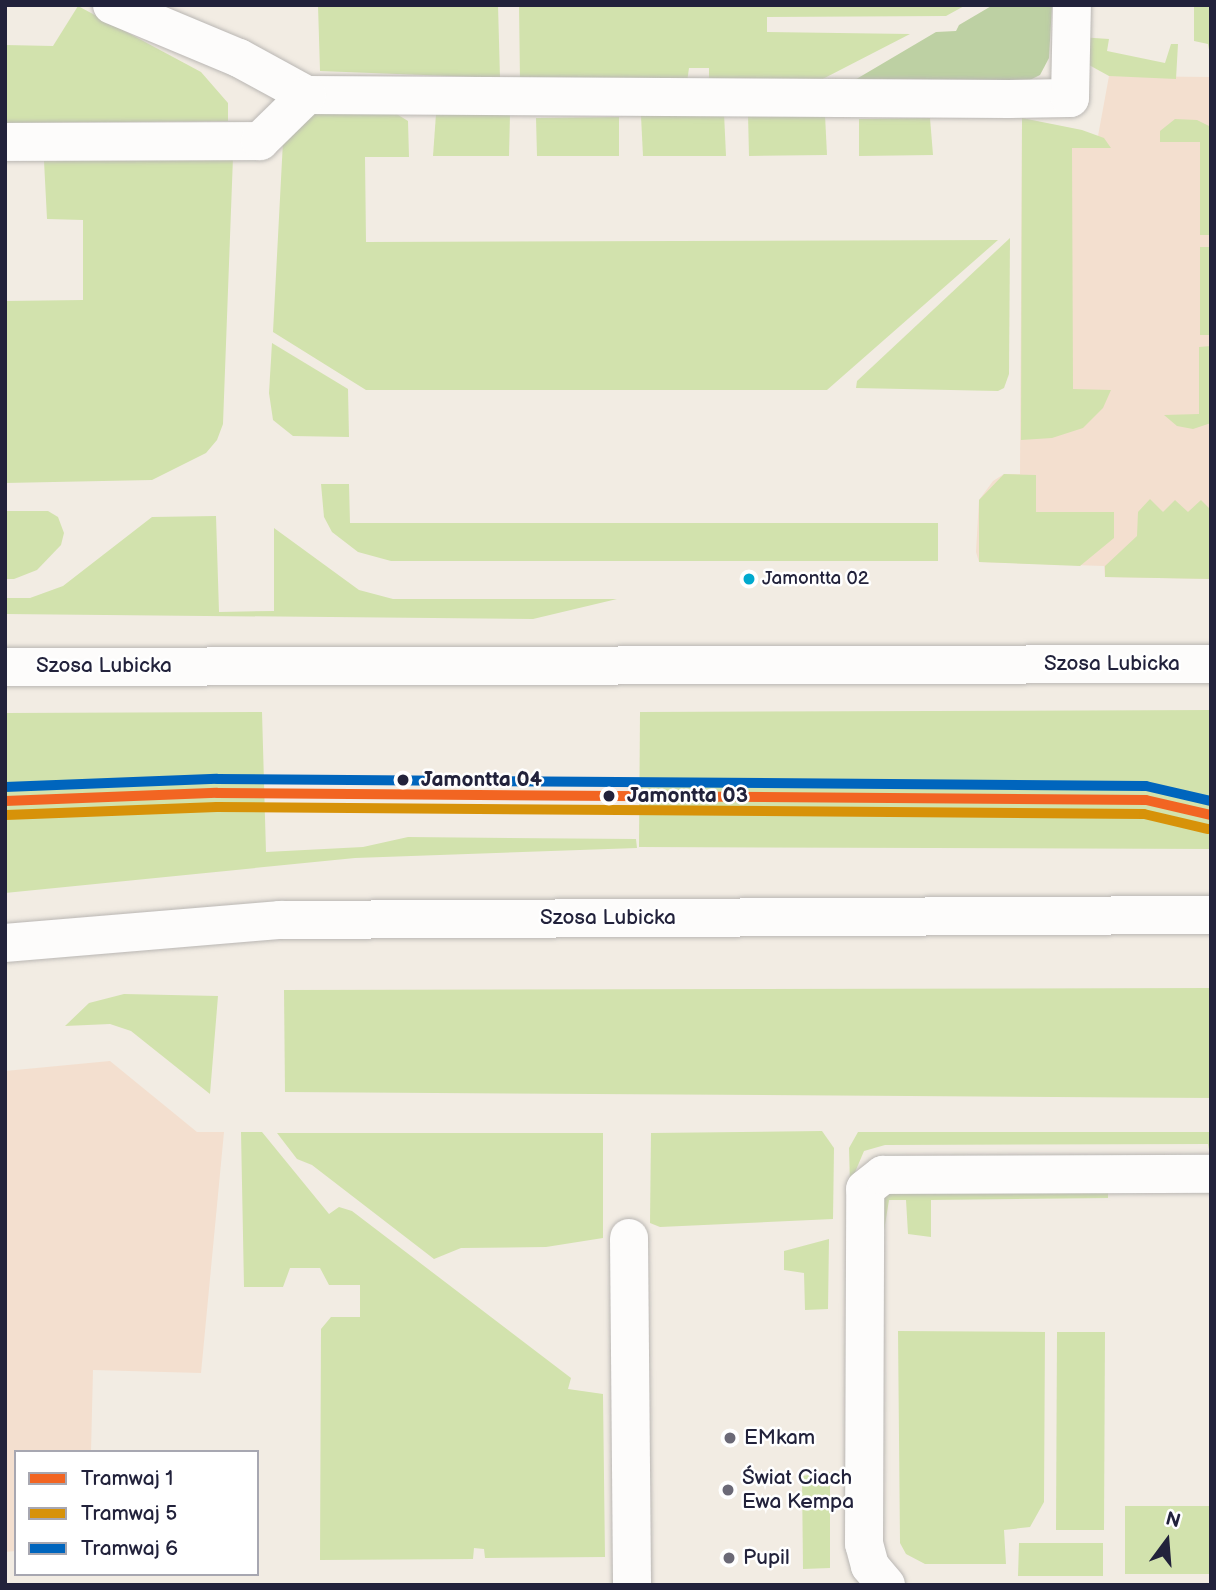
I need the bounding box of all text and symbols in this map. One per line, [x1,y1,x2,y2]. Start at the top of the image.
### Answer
place label: Jamontta 02 [762,568,869,590]
marker: Jamontta 02 [742,572,756,586]
street label: Szosa Lubicka [1044,651,1180,677]
street label: Szosa Lubicka [36,653,172,679]
place label: Jamontta 04 [421,767,542,793]
marker: Jamontta 04 [391,768,415,792]
place label: Jamontta 03 [627,783,748,809]
marker: Jamontta 03 [597,784,621,808]
street label: Szosa Lubicka [540,905,676,931]
place label: EMkam [744,1425,815,1451]
marker: EMkam [722,1430,738,1446]
legend [14,1450,259,1576]
place label: Świat Ciach Ewa Kempa [742,1465,854,1515]
text: Tramwaj 1 [81,1466,173,1491]
marker: Świat Ciach Ewa Kempa [720,1482,736,1498]
text: Tramwaj 5 [81,1501,177,1526]
north arrow [1132,1506,1202,1576]
text: N [1163,1507,1183,1533]
text: Tramwaj 6 [81,1536,178,1561]
place label: Pupil [743,1545,790,1571]
marker: Pupil [721,1550,737,1566]

